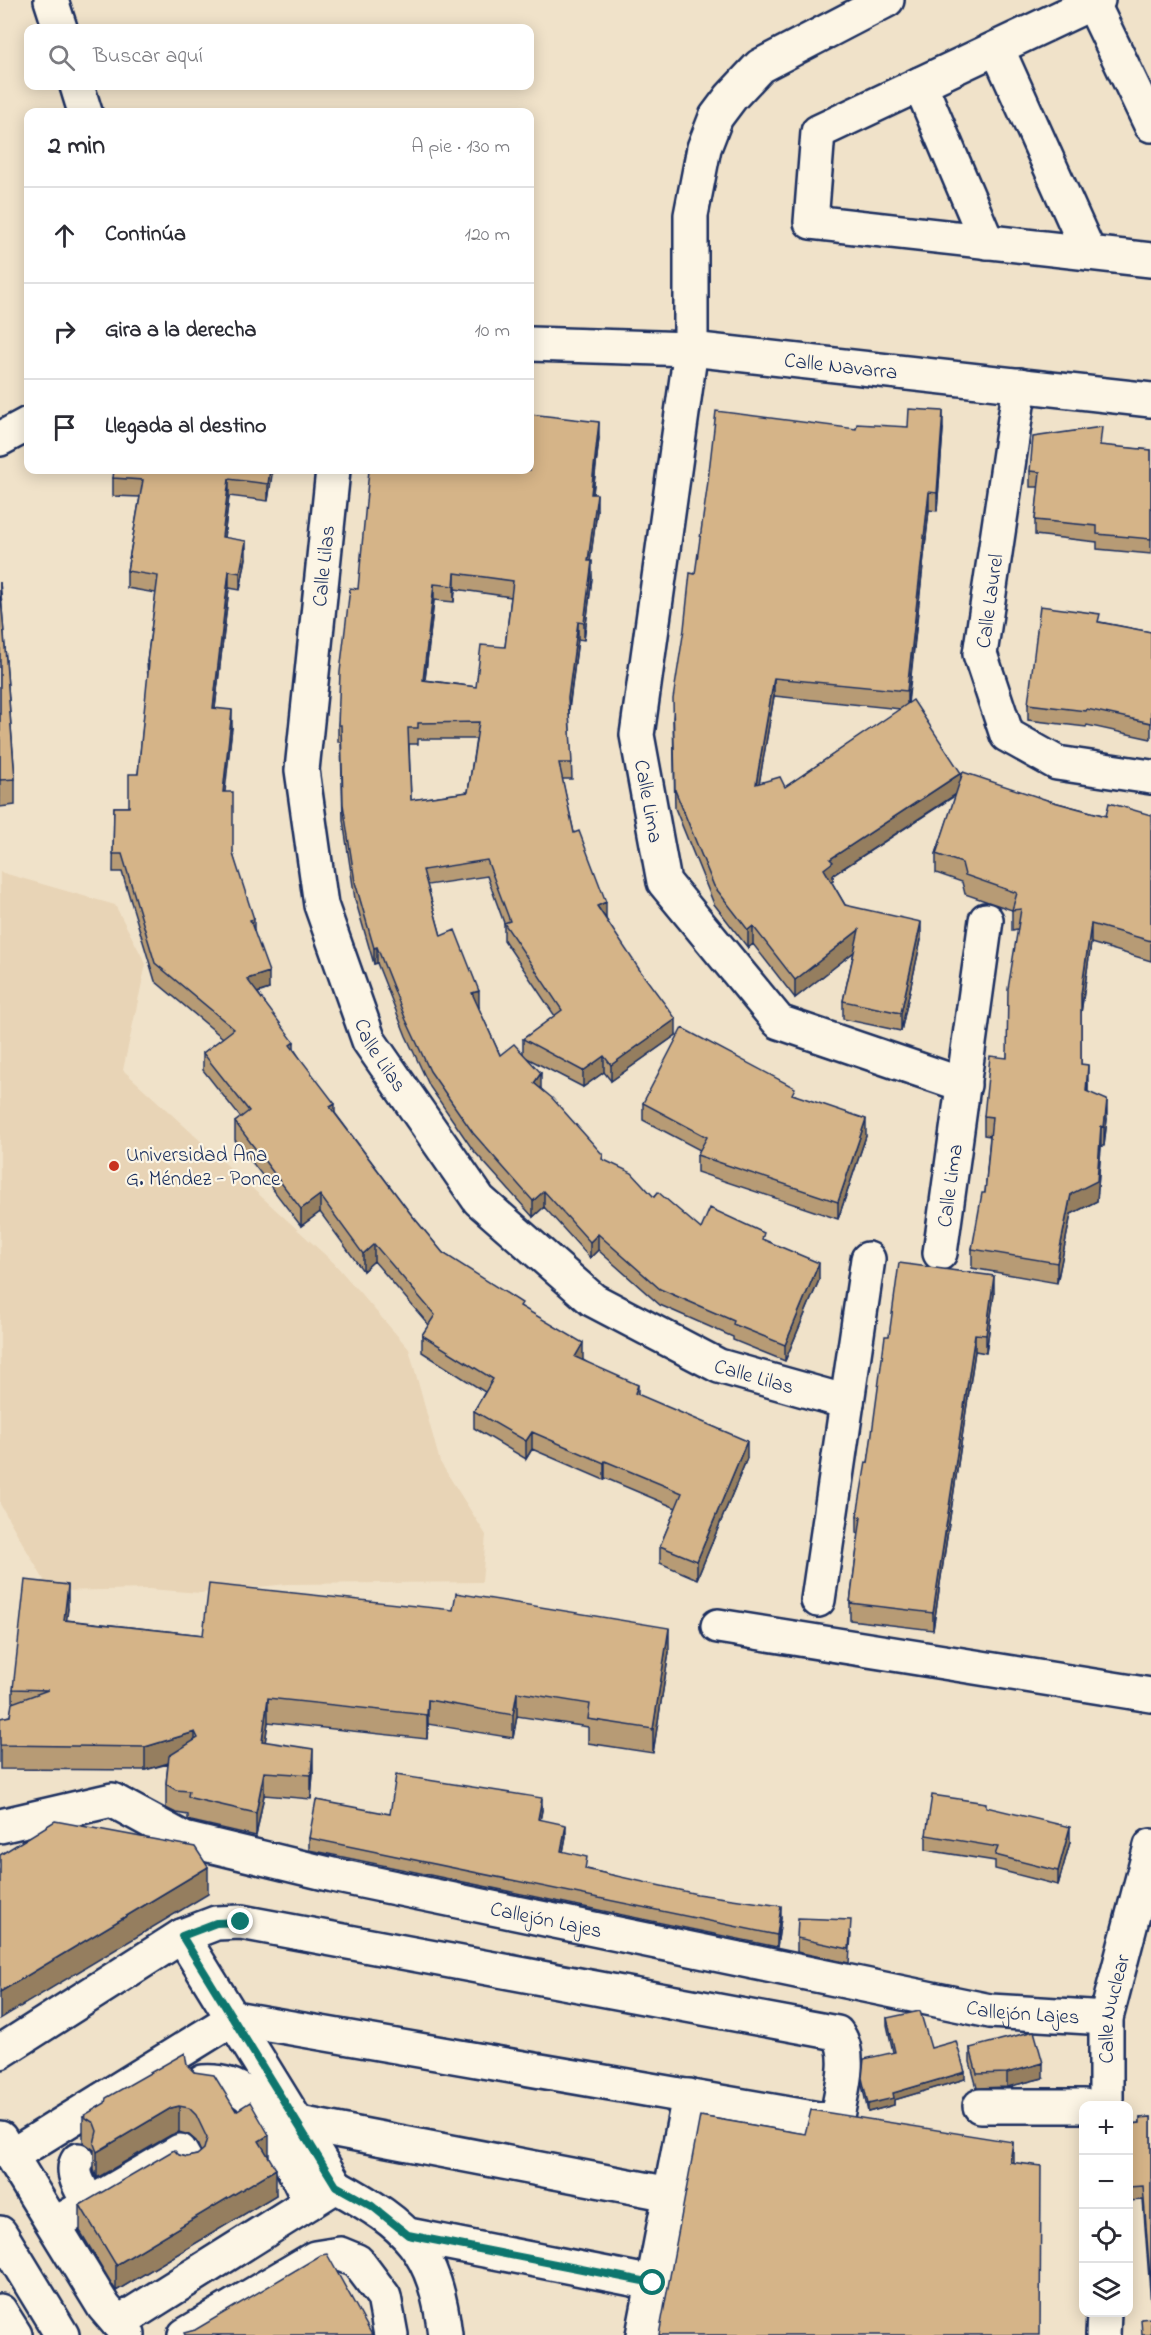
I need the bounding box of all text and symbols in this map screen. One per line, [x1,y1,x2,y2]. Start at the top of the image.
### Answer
search box [24,24,534,90]
icon: search [45,41,78,74]
text: Buscar aquí [93,41,203,73]
text: 2 min [48,128,105,166]
text: A pie · 130 m [411,133,510,162]
icon: ahead [48,219,81,252]
text: Continúa [105,219,186,251]
text: 120 m [465,221,510,250]
icon: right [48,315,81,348]
text: Gira a la derecha [105,315,256,347]
text: 10 m [474,317,510,346]
street label: Calle Navarra [782,346,899,389]
icon: arrive [48,411,81,444]
text: Llegada al destino [105,411,266,443]
street label: Calle Lilas [306,524,344,608]
street label: Calle Laurel [970,552,1012,650]
street label: Calle Lima [625,758,669,845]
street label: Calle Lilas [345,1015,413,1099]
place label: Universidad Ana G. Méndez - Ponce [126,1141,281,1195]
street label: Calle Lima [931,1142,972,1229]
marker: Universidad Ana G. Méndez - Ponce [107,1159,121,1173]
street label: Calle Lilas [710,1352,797,1403]
street label: Callejón Lajes [487,1895,605,1947]
route end [227,1908,253,1934]
street label: Calle Nuclear [1093,1951,1139,2063]
street label: Callejón Lajes [963,1993,1080,2033]
map controls [1079,2101,1133,2317]
button: + [1079,2101,1133,2155]
button: − [1079,2155,1133,2209]
button: locate [1079,2209,1133,2263]
button: layers [1079,2263,1133,2317]
route start [639,2269,665,2295]

